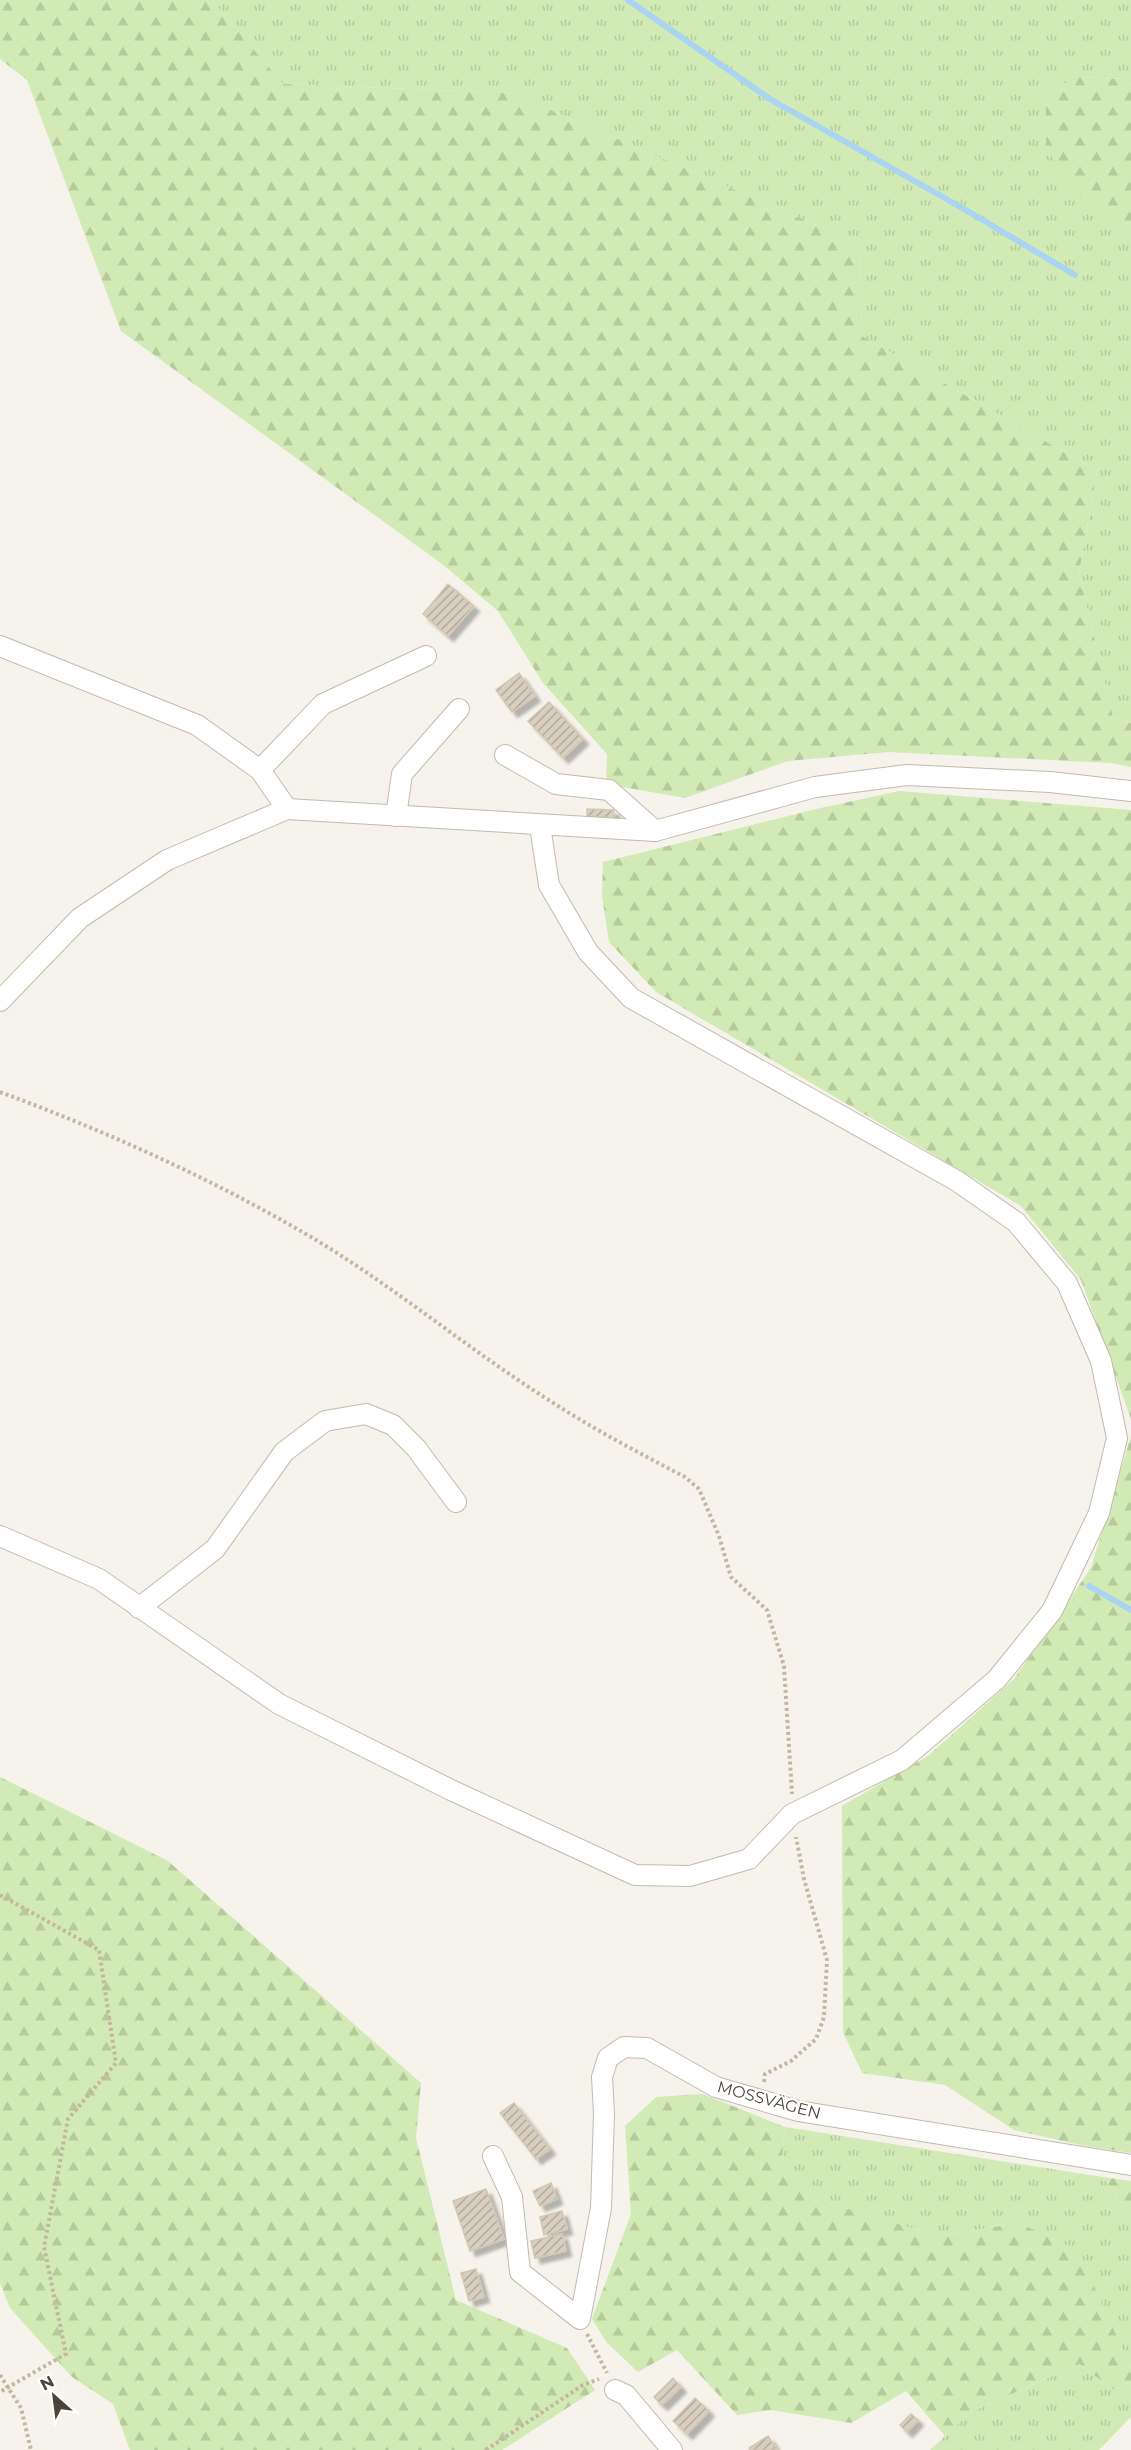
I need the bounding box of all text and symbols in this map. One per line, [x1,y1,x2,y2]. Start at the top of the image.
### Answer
street label: MOSSVÄGEN [715,2076,823,2123]
north arrow [24,2366,84,2426]
text: N [37,2372,57,2395]

